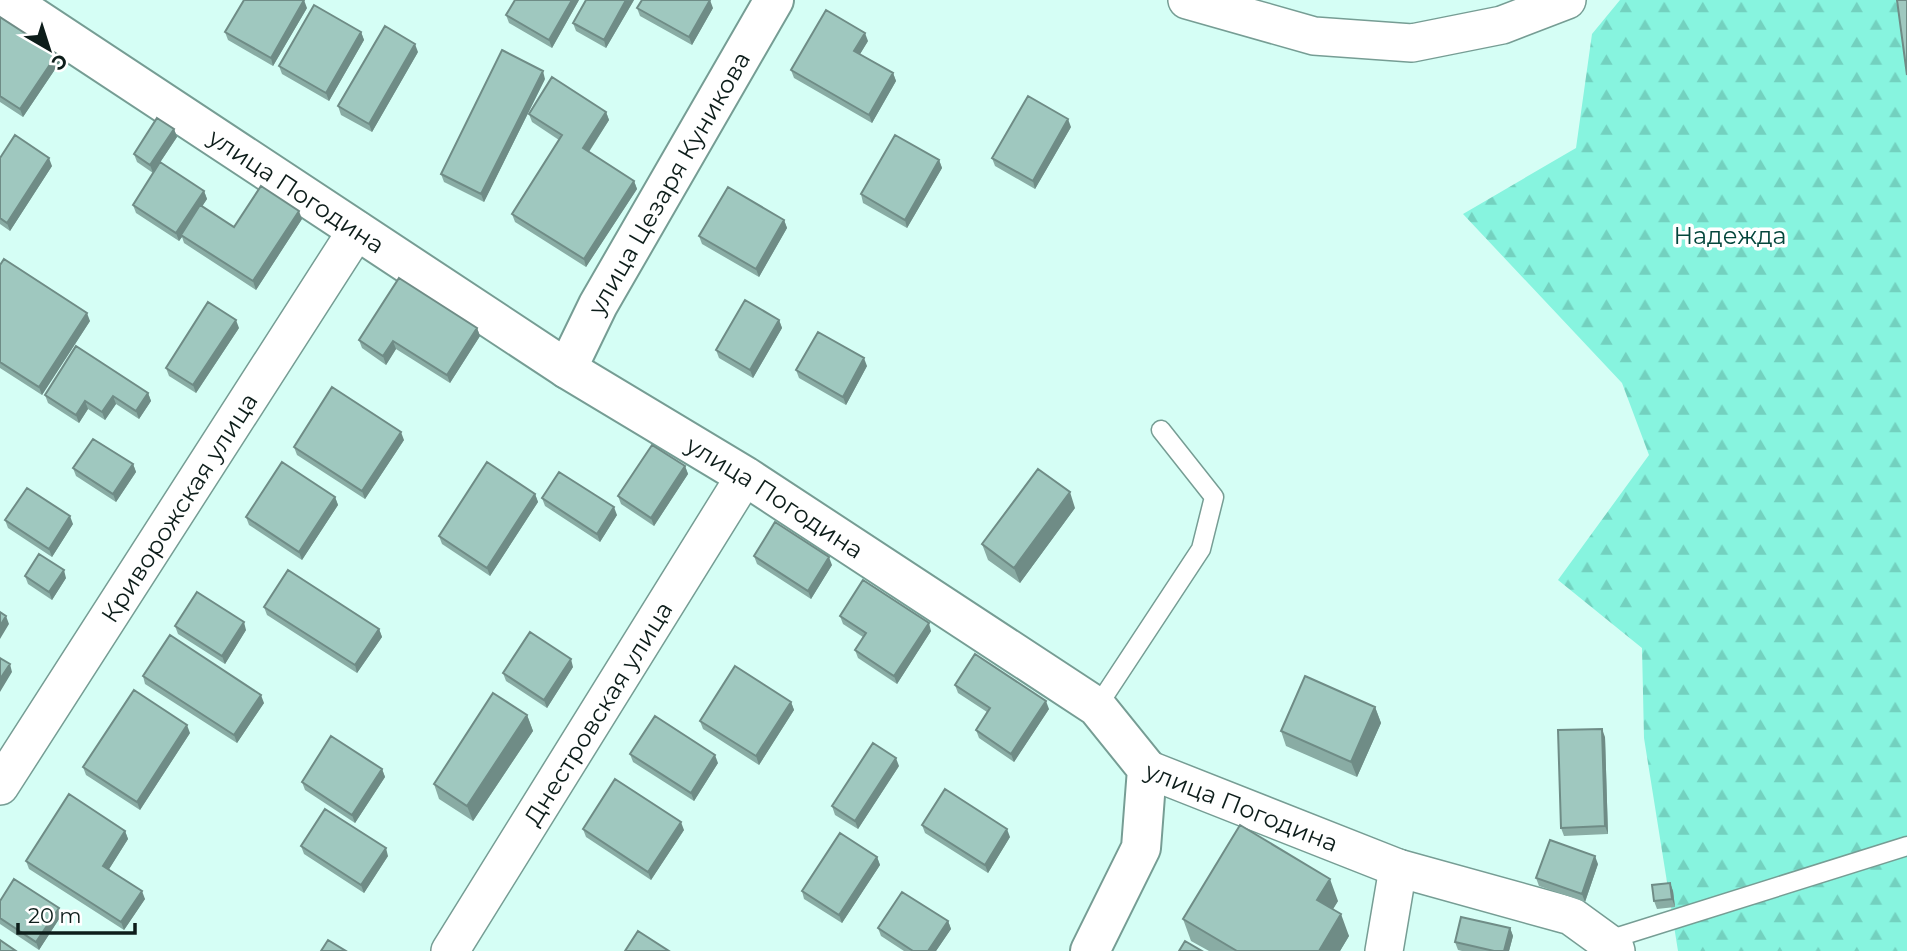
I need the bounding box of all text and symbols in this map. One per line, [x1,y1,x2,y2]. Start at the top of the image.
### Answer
north arrow [14,14,84,84]
street label: улица Цезаря Куникова [581,46,756,320]
text: С [47,49,72,75]
street label: улица Погодина [203,122,390,259]
park label: Надежда [1673,221,1787,250]
street label: Криворожская улица [94,387,263,628]
street label: улица Погодина [680,429,869,564]
street label: Днестровская улица [517,596,678,830]
street label: улица Погодина [1140,755,1342,857]
scale bar [18,892,135,936]
text: 20 m [28,903,82,928]

